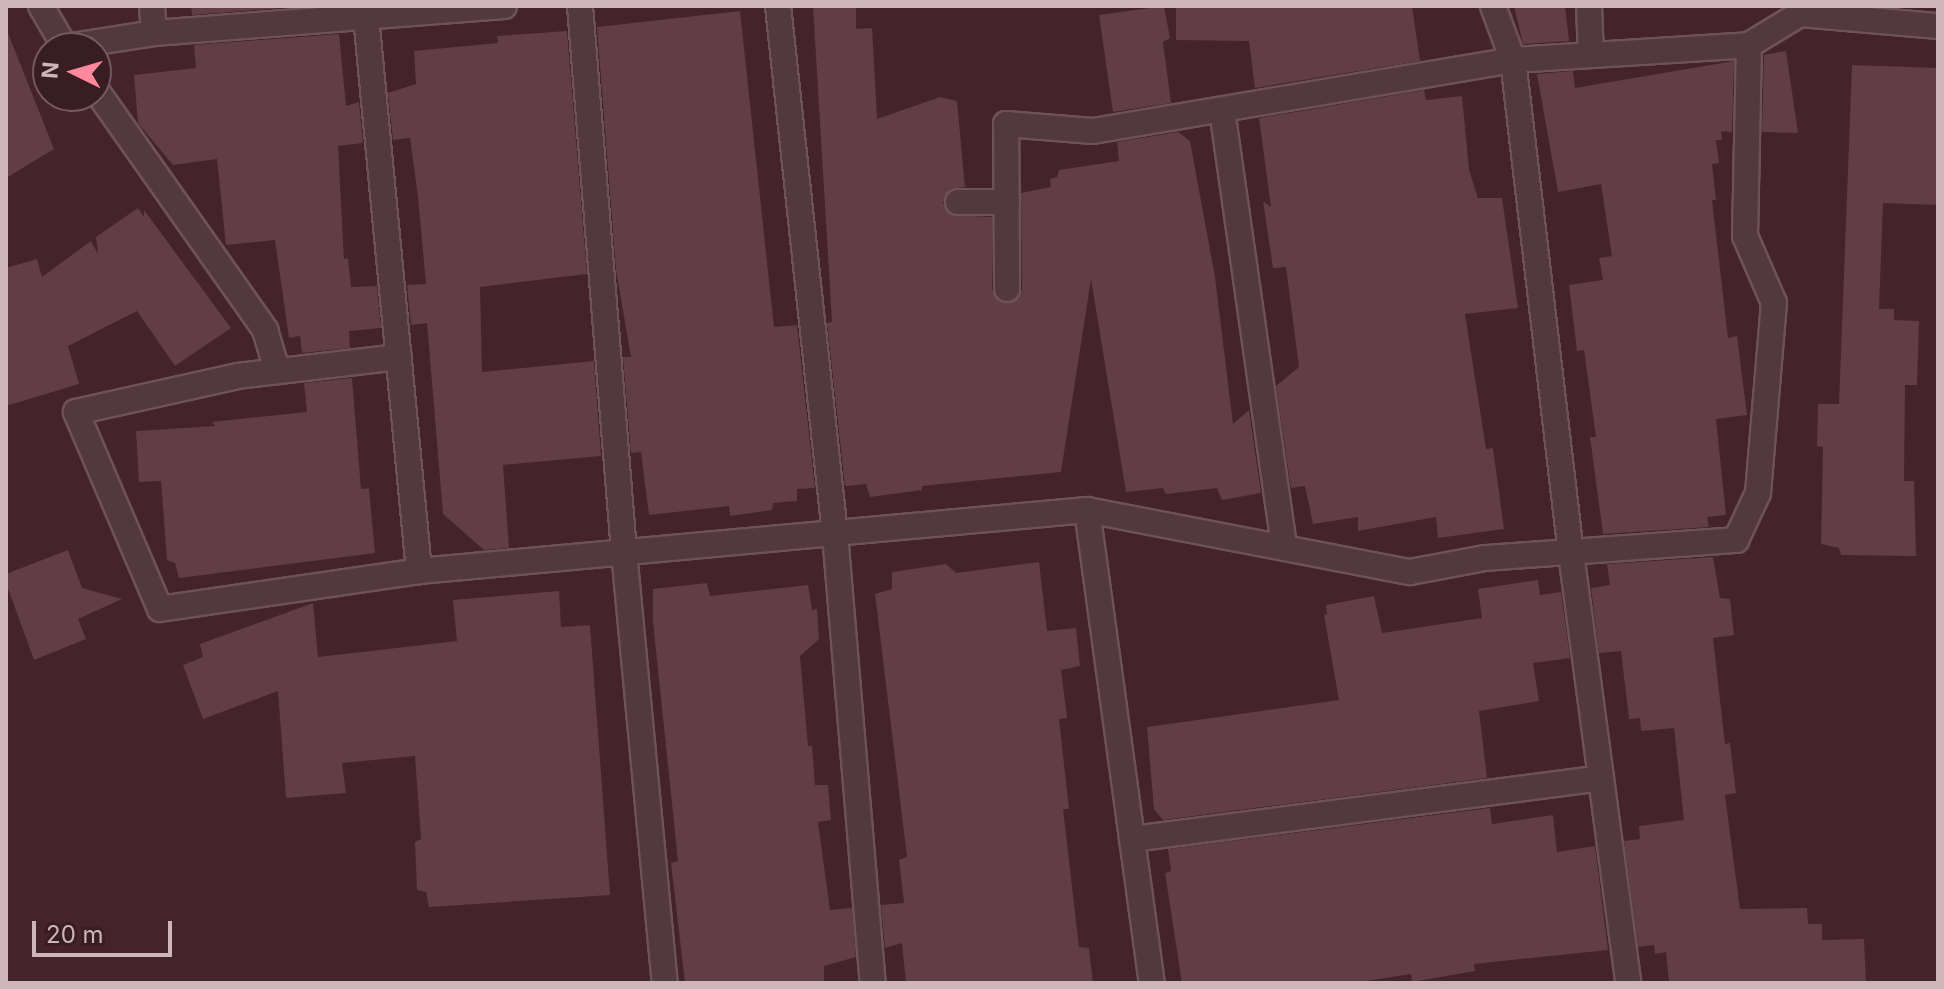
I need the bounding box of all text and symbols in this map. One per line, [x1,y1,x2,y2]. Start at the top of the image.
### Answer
north arrow [32,32,112,112]
text: N [36,61,64,80]
scale bar [36,905,176,955]
text: 20 m [46,920,104,949]

